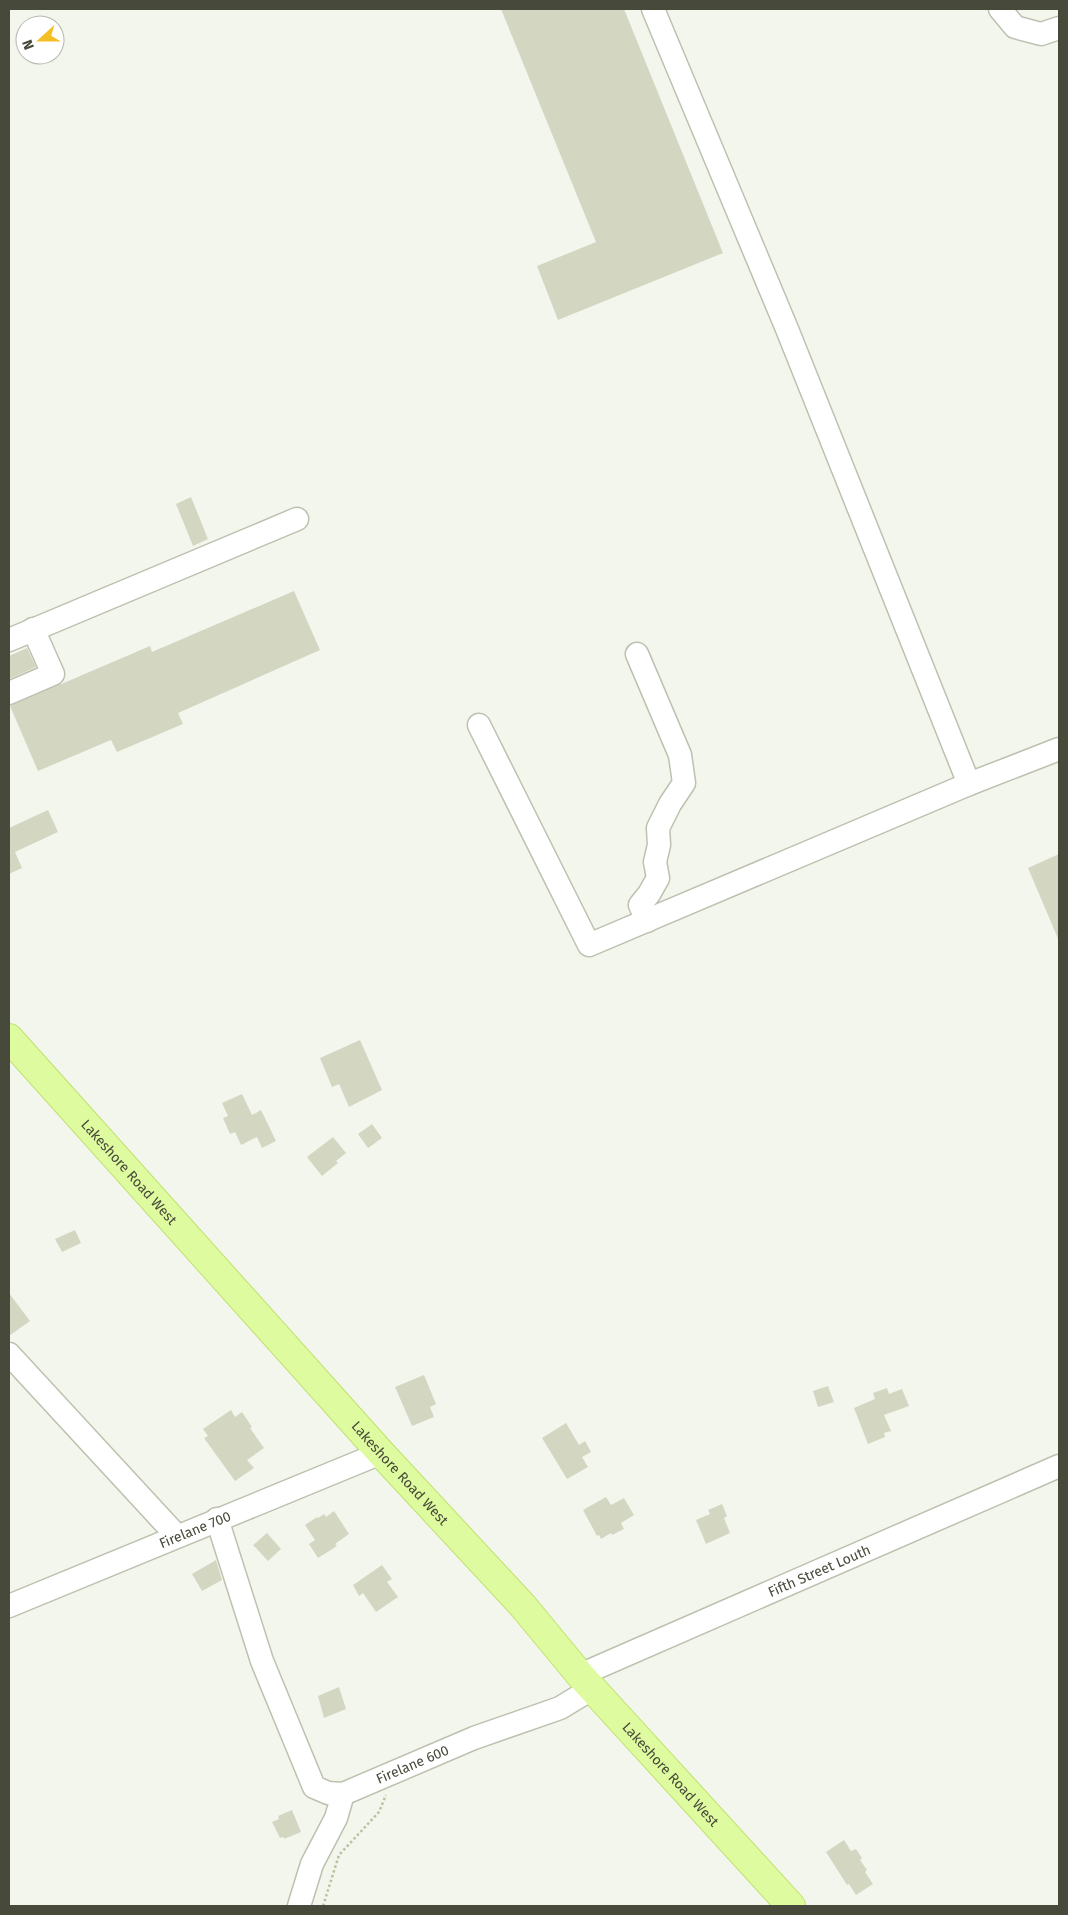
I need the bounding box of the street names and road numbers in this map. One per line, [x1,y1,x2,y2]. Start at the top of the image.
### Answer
street label: Lakeshore Road West [77,1116,181,1229]
street label: Lakeshore Road West [348,1418,452,1530]
street label: Firelane 700 [157,1508,234,1552]
street label: Fifth Street Louth [766,1541,873,1601]
street label: Lakeshore Road West [618,1719,723,1831]
street label: Firelane 600 [374,1742,452,1788]

